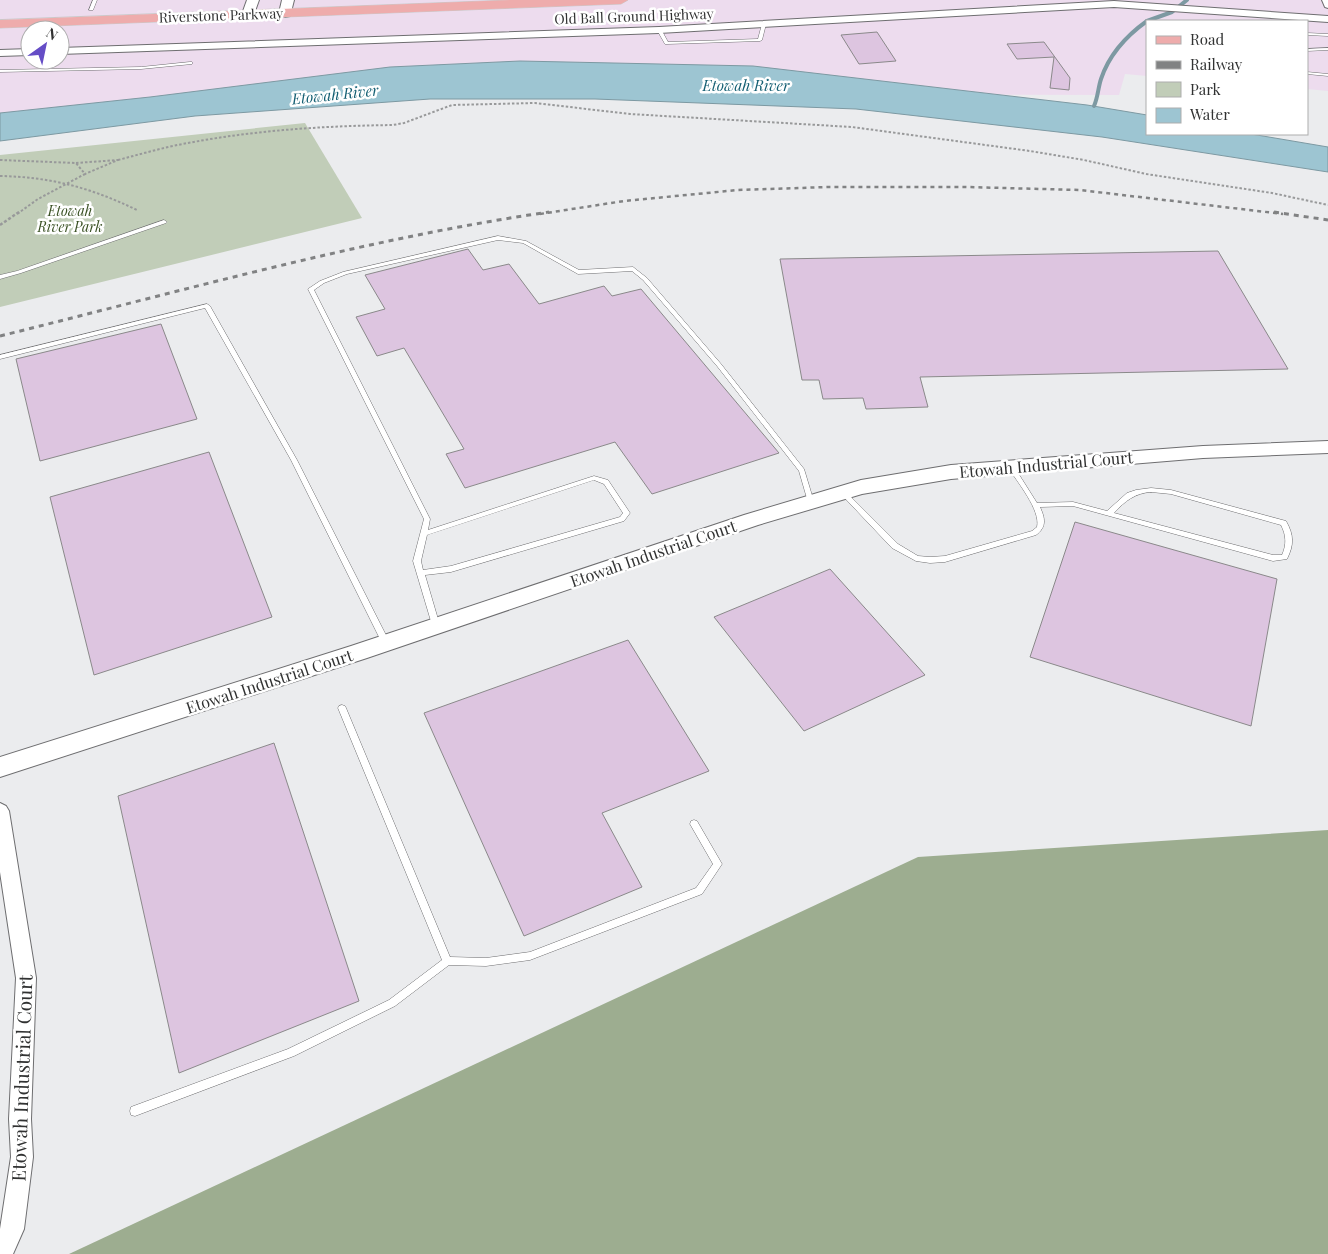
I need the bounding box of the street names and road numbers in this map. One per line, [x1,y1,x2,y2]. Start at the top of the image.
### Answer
street label: Riverstone Parkway [159,3,283,27]
street label: Old Ball Ground Highway [554,4,714,28]
street label: Etowah Industrial Court [958,446,1134,482]
street label: Etowah Industrial Court [567,515,739,591]
street label: Etowah Industrial Court [183,644,355,718]
street label: Etowah Industrial Court [4,974,38,1182]

